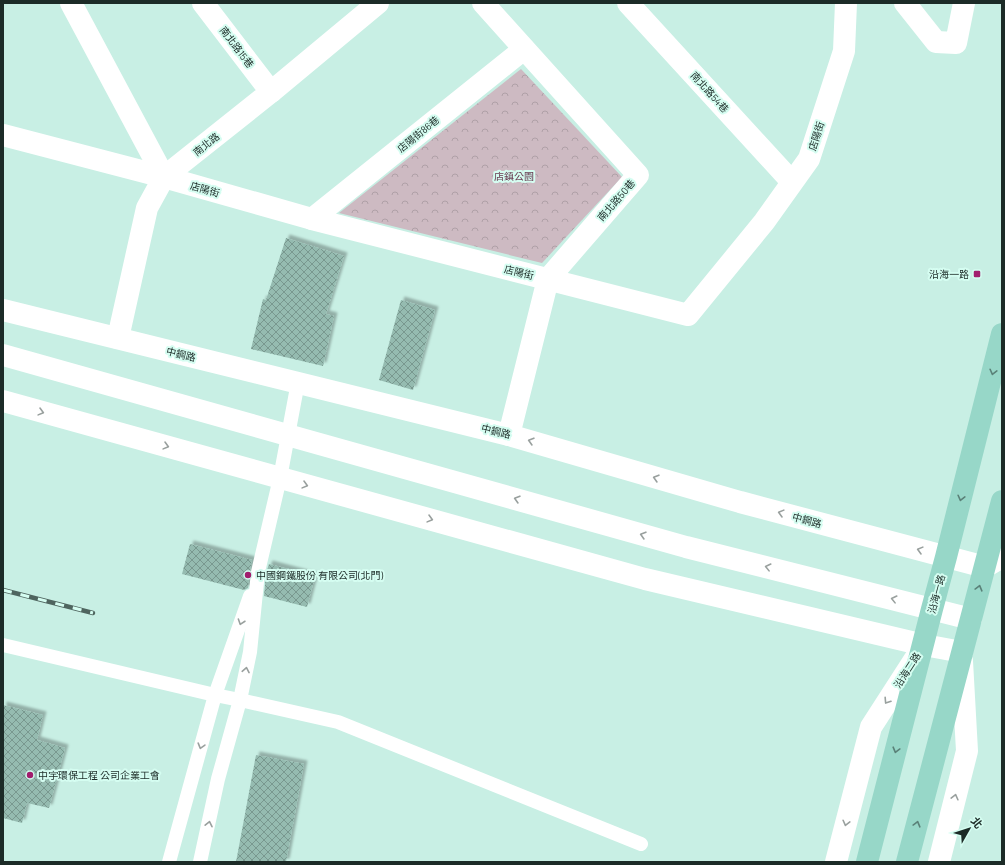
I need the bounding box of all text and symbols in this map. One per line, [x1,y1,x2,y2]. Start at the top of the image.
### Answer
street label: 南北路15巷 [218,24,256,70]
street label: 南北路54巷 [689,69,731,115]
street label: 店陽街86巷 [395,113,441,155]
street label: 店陽街 [806,120,826,152]
street label: 南北路 [190,130,222,158]
park label: 店鎮公園 [494,170,534,182]
street label: 南北路50巷 [595,177,637,223]
street label: 店陽街 [189,179,221,199]
street label: 店陽街 [503,263,535,281]
place label: 沿海一路 [929,268,969,280]
marker: 沿海一路 [972,269,982,279]
street label: 中鋼路 [165,345,197,363]
one-way arrow [989,369,997,375]
one-way arrow [37,407,44,416]
street label: 中鋼路 [480,422,512,440]
one-way arrow [528,437,535,446]
one-way arrow [163,442,169,450]
one-way arrow [653,474,659,482]
one-way arrow [301,480,308,488]
one-way arrow [957,494,966,501]
one-way arrow [514,496,521,504]
one-way arrow [778,509,785,518]
street label: 中鋼路 [791,510,823,530]
one-way arrow [426,514,433,523]
one-way arrow [639,531,646,540]
one-way arrow [917,546,924,555]
one-way arrow [765,564,772,572]
place label: 中國鋼鐵股份 有限公司(北門) [256,569,384,581]
marker: 中國鋼鐵股份 有限公司(北門) [243,570,253,580]
street label: 沿海一路 [925,573,947,615]
one-way arrow [975,584,983,591]
one-way arrow [891,595,898,604]
one-way arrow [237,619,245,626]
street label: 沿海二路 [891,650,923,690]
one-way arrow [241,667,250,674]
one-way arrow [885,697,892,704]
one-way arrow [197,743,206,750]
one-way arrow [892,746,901,753]
place label: 中宇環保工程 公司企業工會 [38,769,160,781]
marker: 中宇環保工程 公司企業工會 [25,770,35,780]
one-way arrow [950,794,959,801]
north arrow [949,809,989,849]
text: 北 [969,814,986,831]
one-way arrow [842,819,851,826]
one-way arrow [204,821,212,827]
one-way arrow [912,821,920,827]

